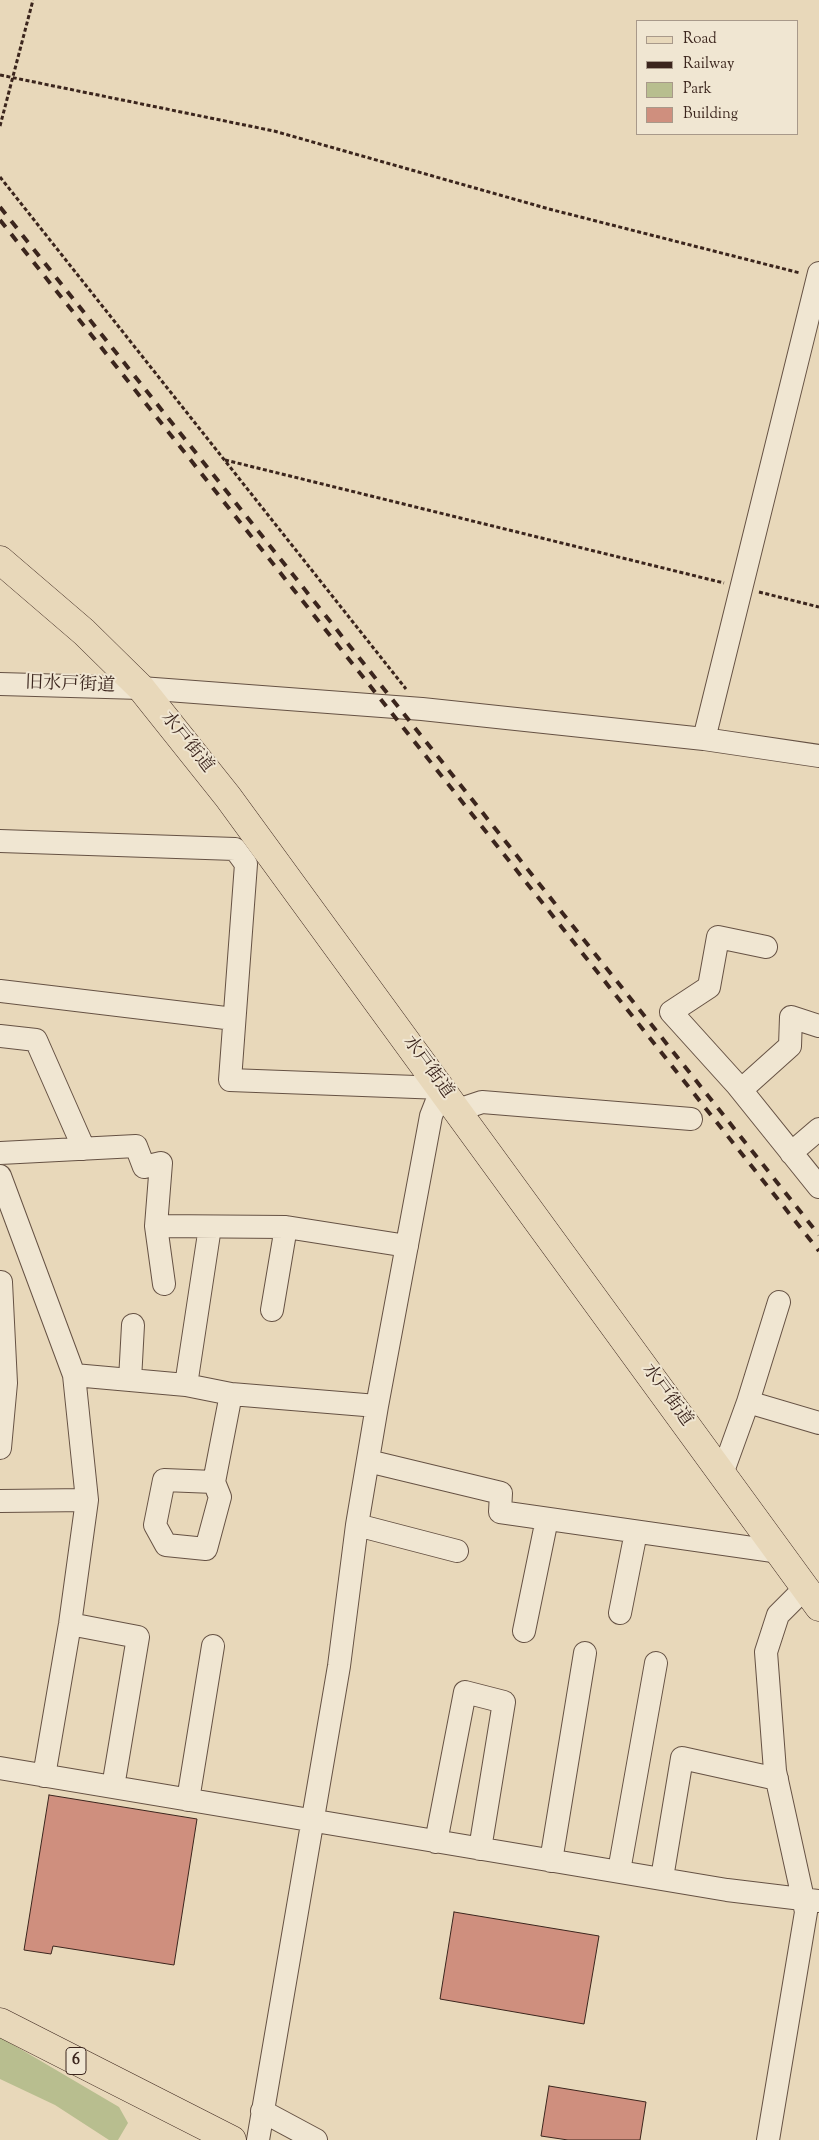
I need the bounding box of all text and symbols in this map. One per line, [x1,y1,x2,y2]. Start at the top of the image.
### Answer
legend [636,20,799,135]
text: Road [683,29,717,50]
text: Railway [683,54,734,75]
text: Park [683,79,712,100]
text: Building [683,104,738,125]
street label: 旧水戸街道 [25,674,115,698]
street label: 水戸街道 [155,708,217,778]
street label: 水戸街道 [397,1033,457,1103]
street label: 水戸街道 [636,1361,696,1431]
road number: 6 [66,2048,86,2074]

